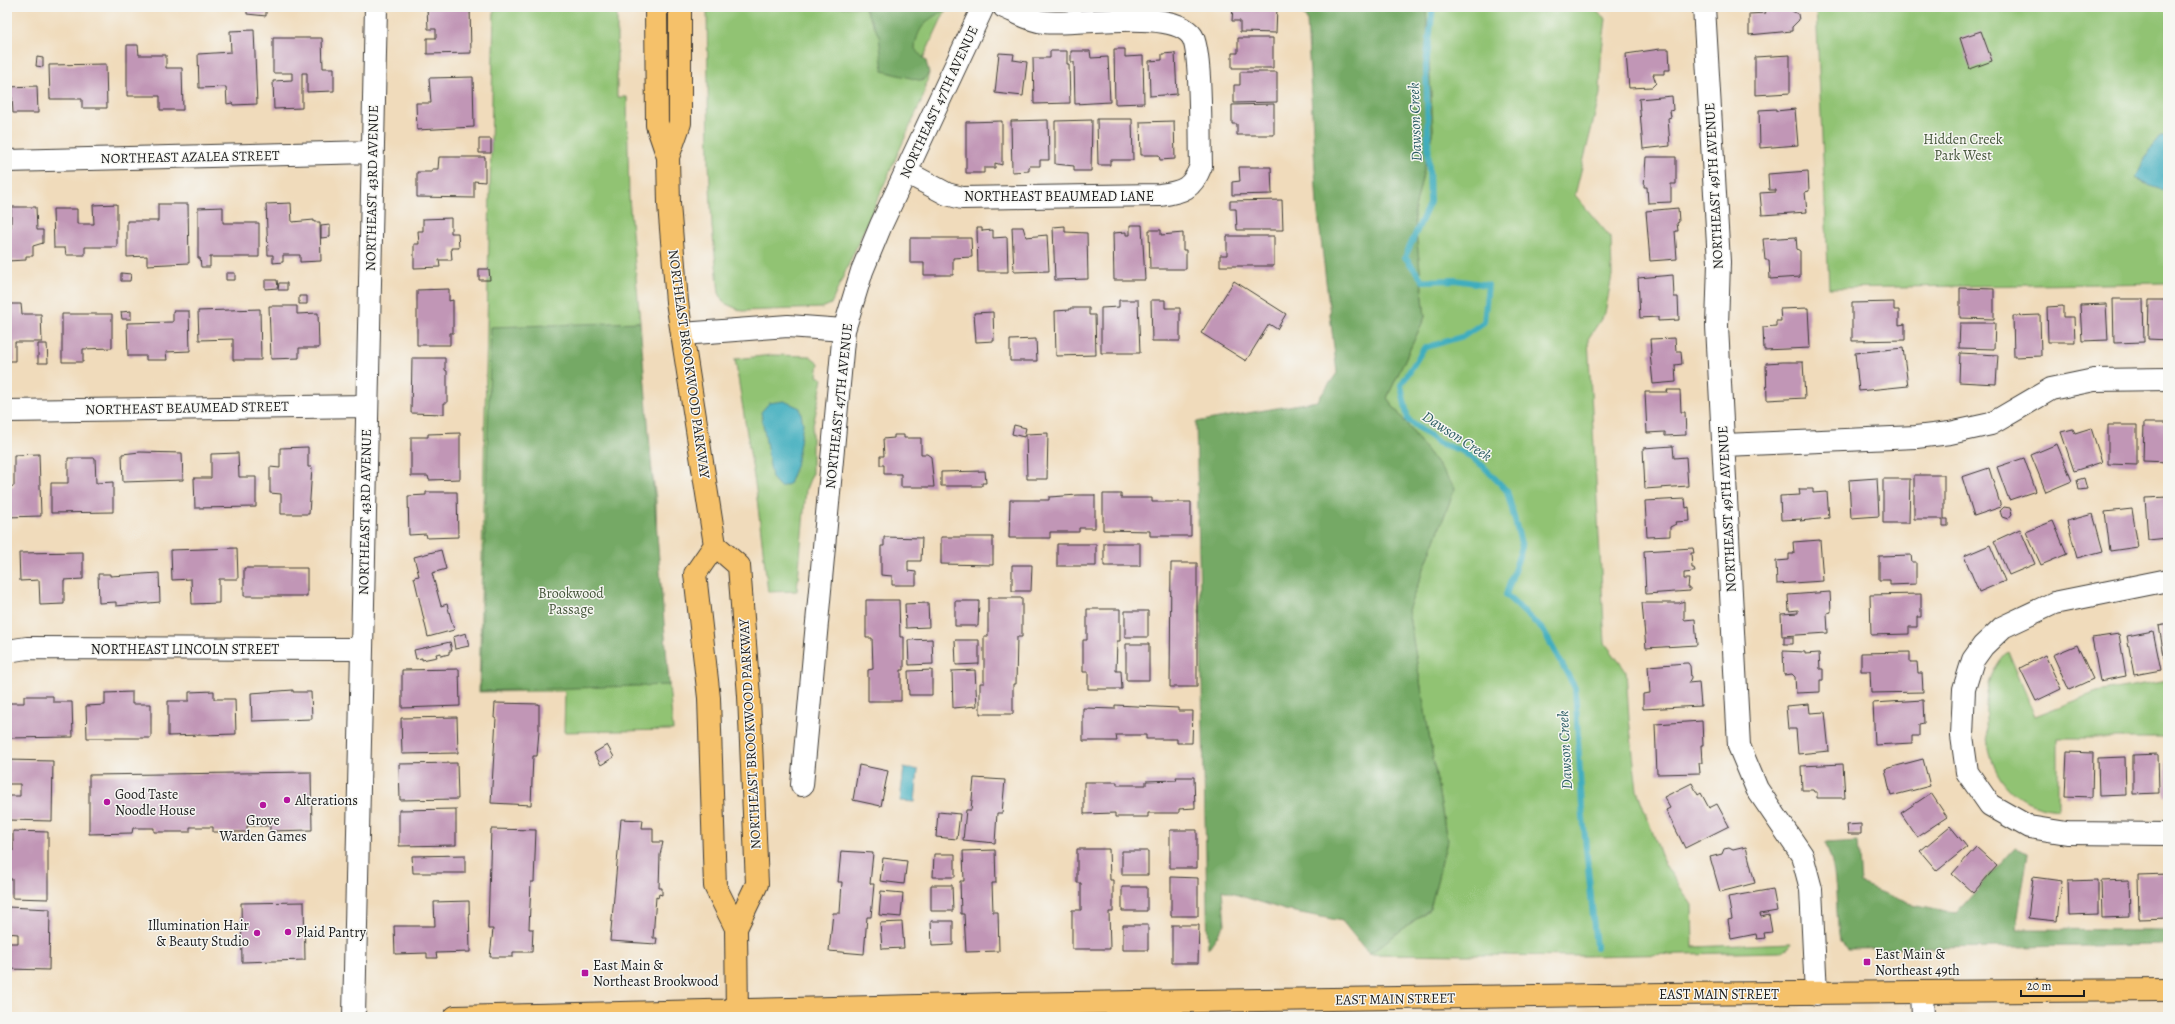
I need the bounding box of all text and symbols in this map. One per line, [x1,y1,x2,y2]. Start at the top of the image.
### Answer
street label: NORTHEAST 47TH AVENUE [895,23,983,181]
water label: Dawson Creek [1404,82,1426,162]
street label: NORTHEAST 49TH AVENUE [1700,102,1728,270]
street label: NORTHEAST 43RD AVENUE [361,105,383,271]
park label: Hidden Creek Park West [1923,130,2003,165]
street label: NORTHEAST AZALEA STREET [100,146,280,168]
street label: NORTHEAST BEAUMEAD LANE [964,187,1154,206]
street label: NORTHEAST BROOKWOOD PARKWAY [664,248,715,480]
street label: NORTHEAST 47TH AVENUE [821,322,857,490]
street label: NORTHEAST BEAUMEAD STREET [85,397,289,419]
water label: Dawson Creek [1418,406,1496,466]
street label: NORTHEAST 49TH AVENUE [1713,425,1741,593]
street label: NORTHEAST 43RD AVENUE [354,429,376,595]
park label: Brookwood Passage [538,584,604,619]
street label: NORTHEAST BROOKWOOD PARKWAY [734,618,766,850]
street label: NORTHEAST LINCOLN STREET [91,640,280,659]
water label: Dawson Creek [1553,710,1577,790]
place label: Good Taste Noodle House [115,785,195,820]
place label: Alterations [294,791,358,810]
marker: Alterations [282,795,292,805]
marker: Good Taste Noodle House [102,797,112,807]
marker: Grove Warden Games [258,800,268,810]
place label: Grove Warden Games [218,811,307,846]
place label: Illumination Hair & Beauty Studio [148,916,250,951]
place label: Plaid Pantry [296,923,367,942]
marker: Plaid Pantry [283,927,293,937]
marker: Illumination Hair & Beauty Studio [252,928,262,938]
place label: East Main & Northeast 49th [1875,945,1960,980]
place label: East Main & Northeast Brookwood [593,956,719,991]
marker: East Main & Northeast 49th [1862,957,1872,967]
marker: East Main & Northeast Brookwood [580,968,590,978]
scale bar [2021,972,2084,998]
text: 20 m [2027,978,2051,994]
street label: EAST MAIN STREET [1659,985,1779,1004]
street label: EAST MAIN STREET [1335,988,1456,1010]

